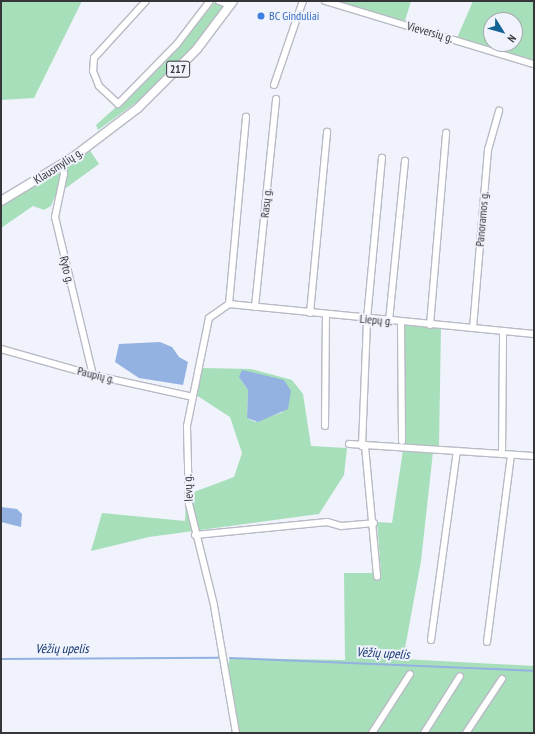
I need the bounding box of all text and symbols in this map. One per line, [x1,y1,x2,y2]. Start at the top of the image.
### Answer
place label: BC Ginduliai [269,9,320,23]
marker: BC Ginduliai [256,11,266,21]
north arrow [483,12,523,52]
street label: Vieversių g. [405,19,455,45]
text: N [504,32,519,45]
road number: 217 [166,60,190,78]
street label: Klausmylių g. [31,145,85,187]
street label: Rasų g. [257,187,275,219]
street label: Panoramos g. [472,191,492,247]
street label: Ryto g. [57,255,77,285]
street label: Liepų g. [359,311,393,329]
street label: Paupių g. [76,363,116,387]
street label: Ievų g. [180,474,196,502]
water label: Vėžių upelis [35,641,89,657]
water label: Vėžių upelis [356,645,410,663]

